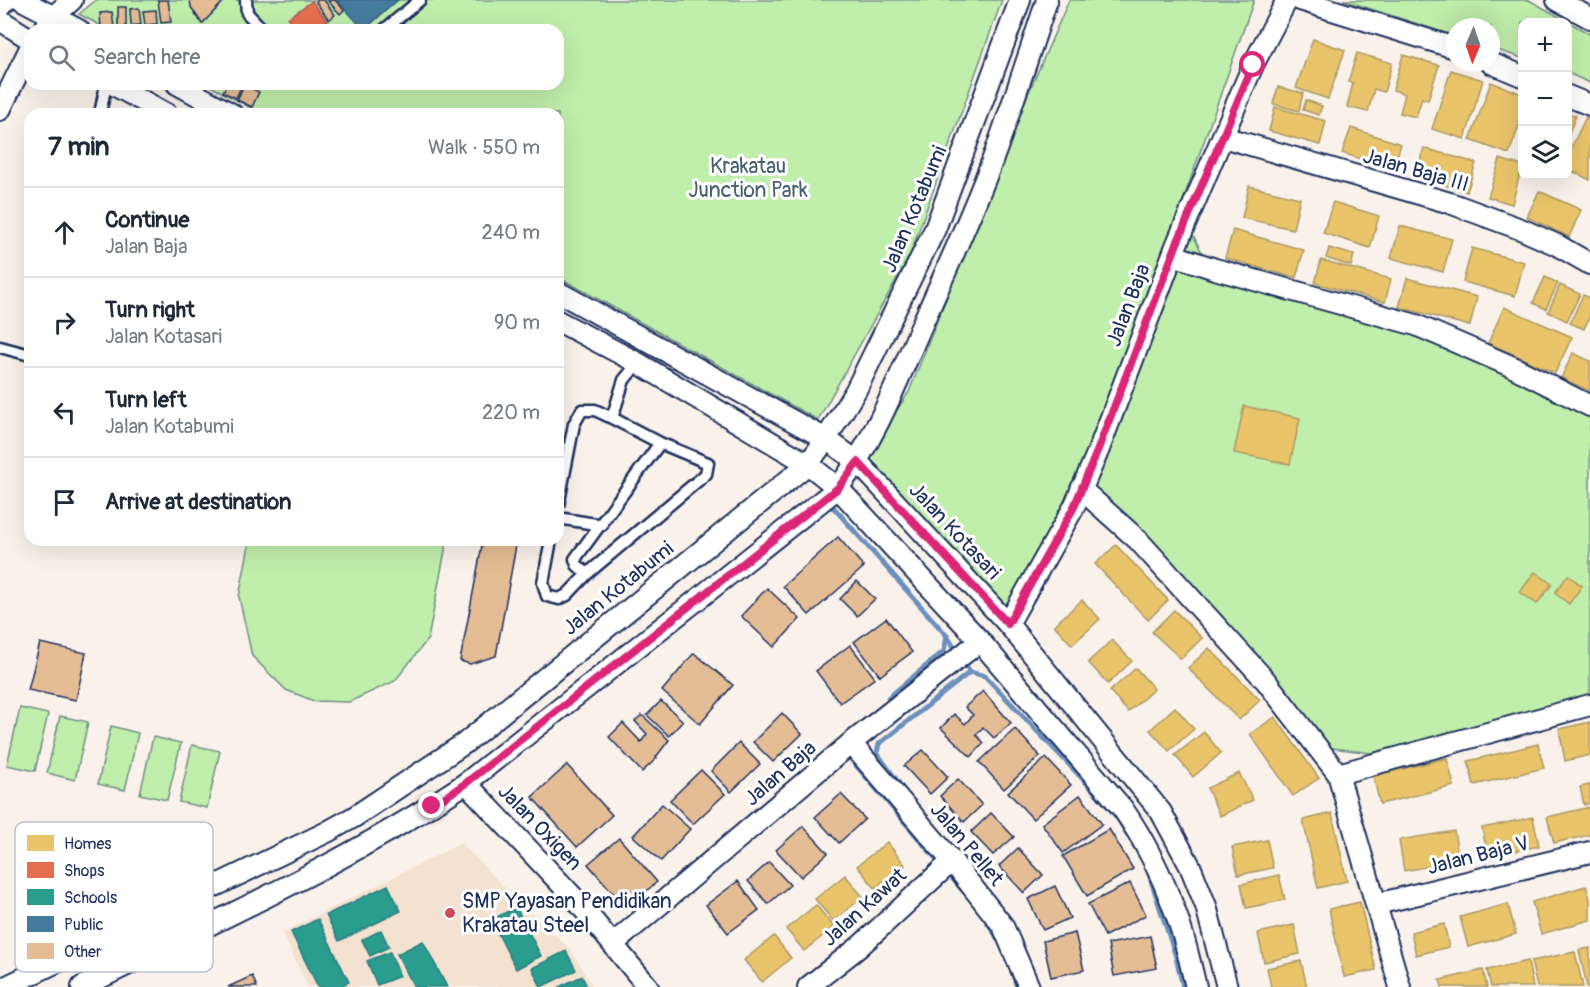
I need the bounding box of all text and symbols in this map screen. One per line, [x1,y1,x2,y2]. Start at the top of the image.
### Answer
north arrow [1446,18,1500,72]
map controls [1518,18,1572,180]
button: + [1518,18,1572,72]
search box [24,24,564,90]
icon: search [45,41,78,74]
text: Search here [93,43,200,71]
route start [1239,51,1265,77]
button: − [1518,72,1572,126]
button: layers [1518,126,1572,180]
text: 7 min [48,131,110,163]
text: Walk · 550 m [428,135,540,160]
street label: Jalan Kotabumi [876,141,953,277]
street label: Jalan Baja III [1360,142,1472,198]
park label: Krakatau Junction Park [688,153,808,204]
text: Continue [105,206,189,234]
icon: ahead [48,216,81,249]
text: 240 m [481,220,540,245]
text: Jalan Baja [105,234,188,259]
street label: Jalan Baja [1100,260,1157,350]
text: Turn right [105,296,195,324]
icon: right [48,306,81,339]
text: 90 m [494,310,540,335]
text: Jalan Kotasari [105,324,222,349]
text: Turn left [105,386,187,414]
icon: left [48,396,81,429]
text: 220 m [482,400,540,425]
text: Jalan Kotabumi [105,414,234,439]
street label: Jalan Kotasari [903,477,1007,586]
icon: arrive [48,486,81,519]
text: Arrive at destination [105,488,291,516]
street label: Jalan Kotabumi [557,535,680,641]
street label: Jalan Baja [739,735,822,812]
street label: Jalan Oxigen [492,778,588,876]
route end [418,792,444,818]
street label: Jalan Pellet [924,797,1010,892]
legend [15,822,213,972]
street label: Jalan Baja V [1424,830,1532,881]
text: Homes [64,834,112,854]
text: Shops [64,861,104,881]
street label: Jalan Kawat [816,862,913,952]
text: Schools [64,888,117,908]
place label: SMP Yayasan Pendidikan Krakatau Steel [462,888,672,939]
marker: SMP Yayasan Pendidikan Krakatau Steel [443,906,457,920]
text: Public [64,915,104,935]
text: Other [64,942,102,962]

